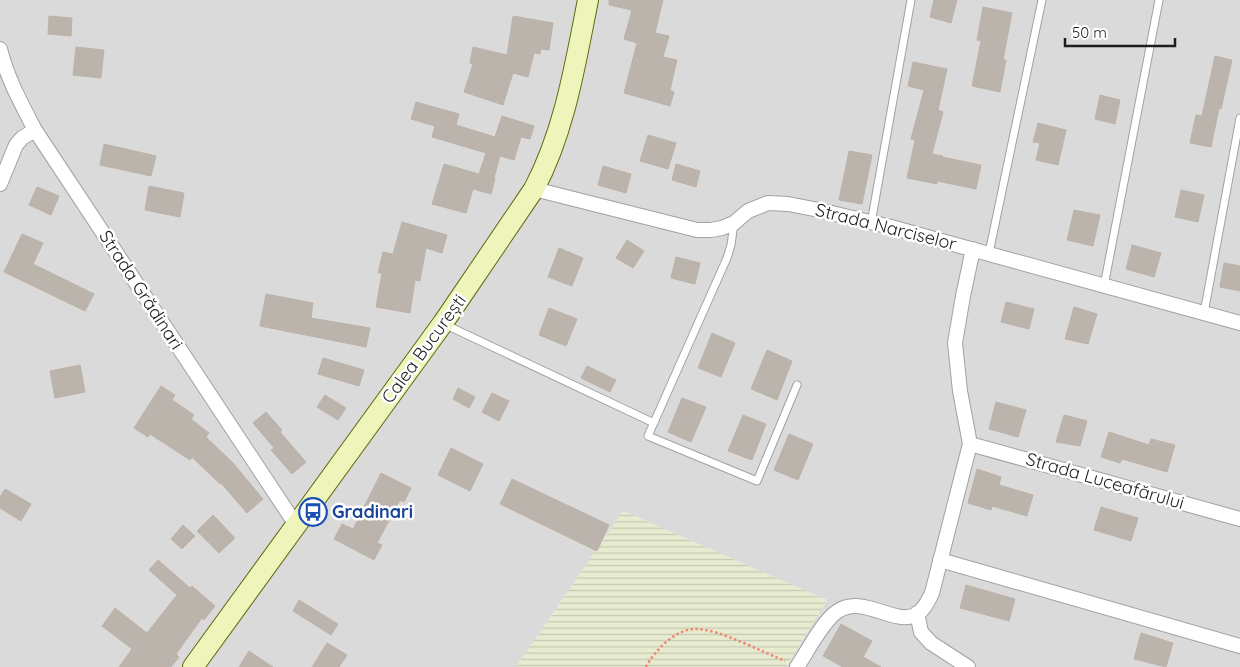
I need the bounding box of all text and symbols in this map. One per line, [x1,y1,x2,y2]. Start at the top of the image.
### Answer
scale bar [1065,15,1175,47]
text: 50 m [1072,23,1107,42]
street label: Strada Narciselor [813,198,959,255]
street label: Strada Grădinari [94,226,189,354]
street label: Calea București [376,290,471,408]
street label: Strada Luceafărului [1023,447,1187,514]
bus stop icon: Gradinari [298,497,328,527]
place label: Gradinari [332,500,413,523]

